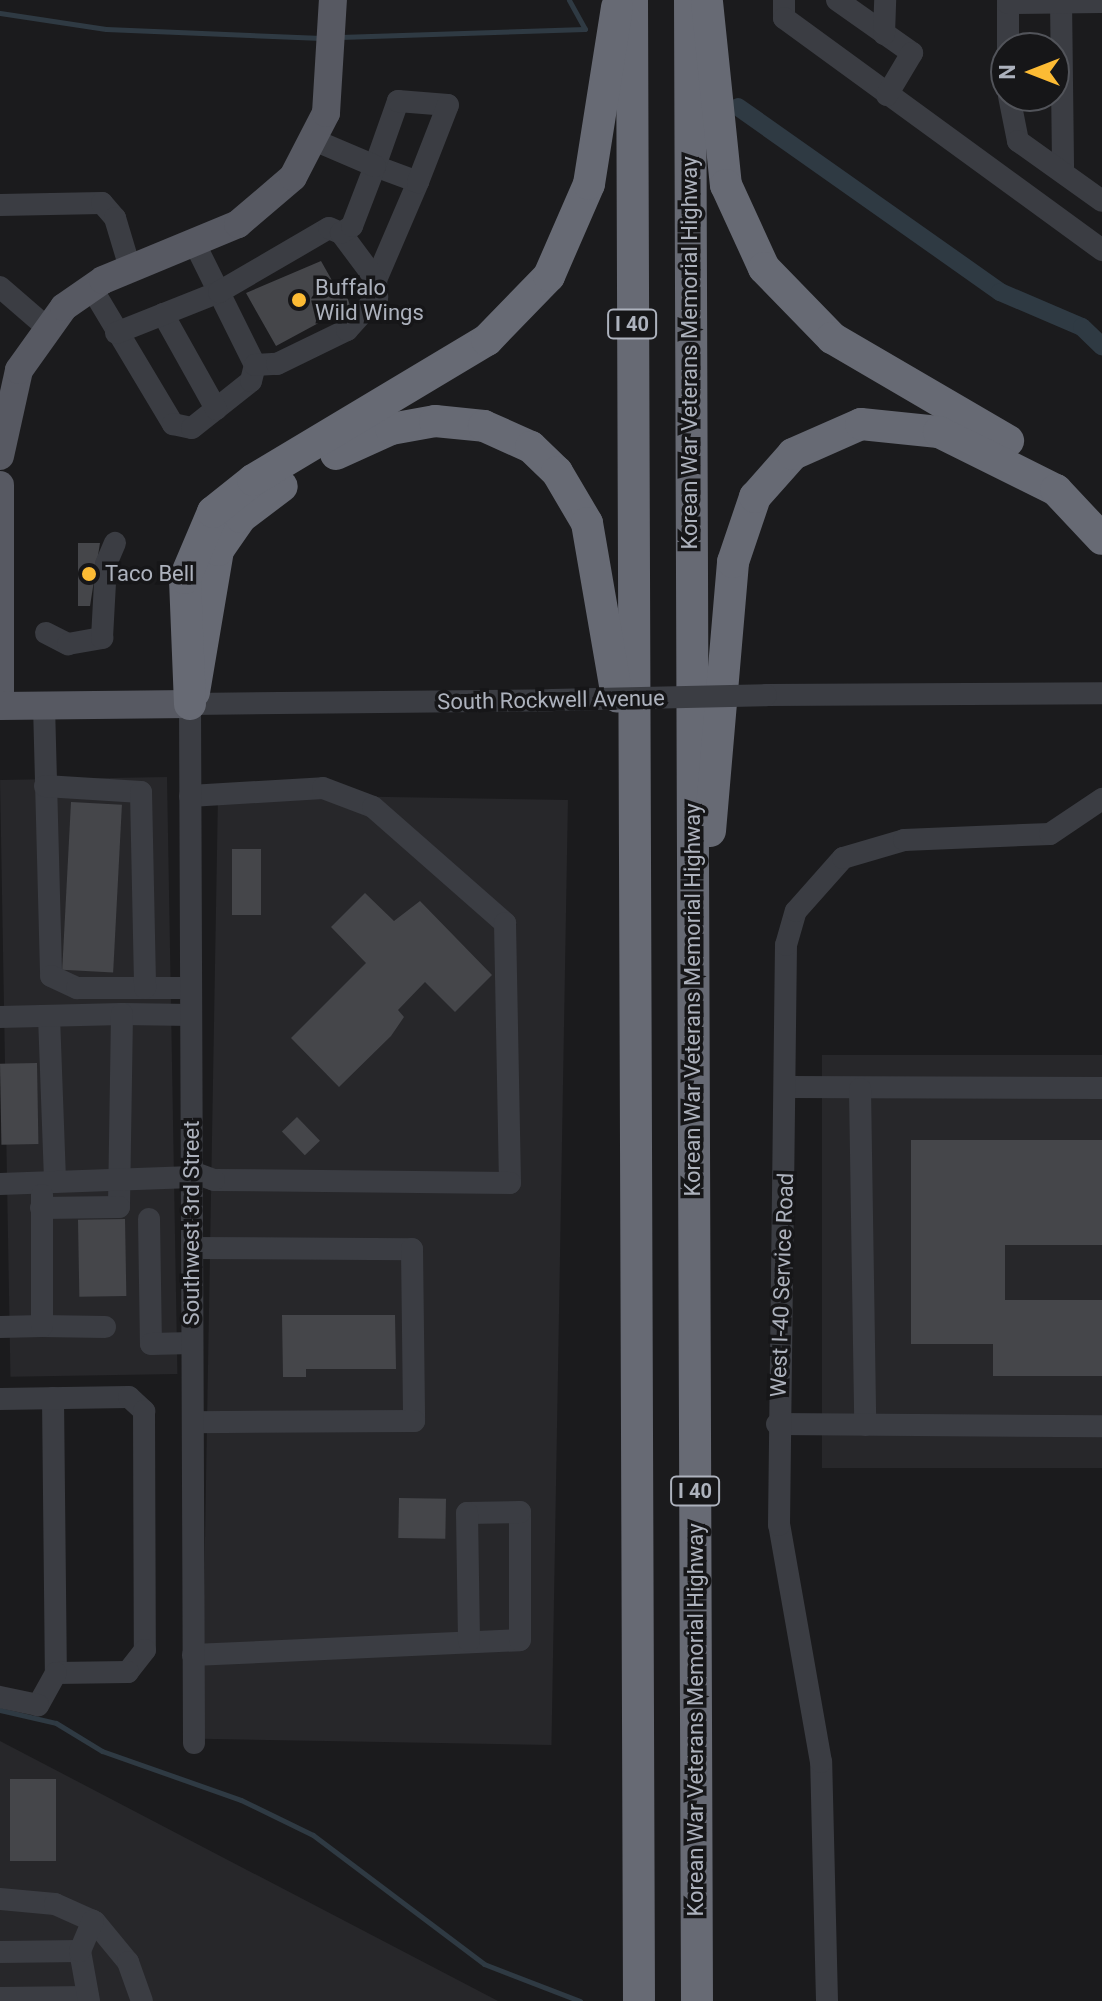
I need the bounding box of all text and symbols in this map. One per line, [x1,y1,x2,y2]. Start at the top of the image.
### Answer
north arrow [990,32,1070,112]
text: N [995,64,1020,80]
street label: Korean War Veterans Memorial Highway [677,156,703,550]
place label: Buffalo Wild Wings [315,274,424,326]
marker: Buffalo Wild Wings [290,291,308,309]
road number: I 40 [606,308,658,340]
place label: Taco Bell [105,561,194,587]
marker: Taco Bell [80,565,98,583]
street label: South Rockwell Avenue [437,685,665,715]
street label: Korean War Veterans Memorial Highway [680,803,706,1197]
street label: Southwest 3rd Street [179,1121,205,1325]
street label: West I-40 Service Road [765,1172,799,1398]
road number: I 40 [669,1475,721,1507]
street label: Korean War Veterans Memorial Highway [683,1523,709,1917]

